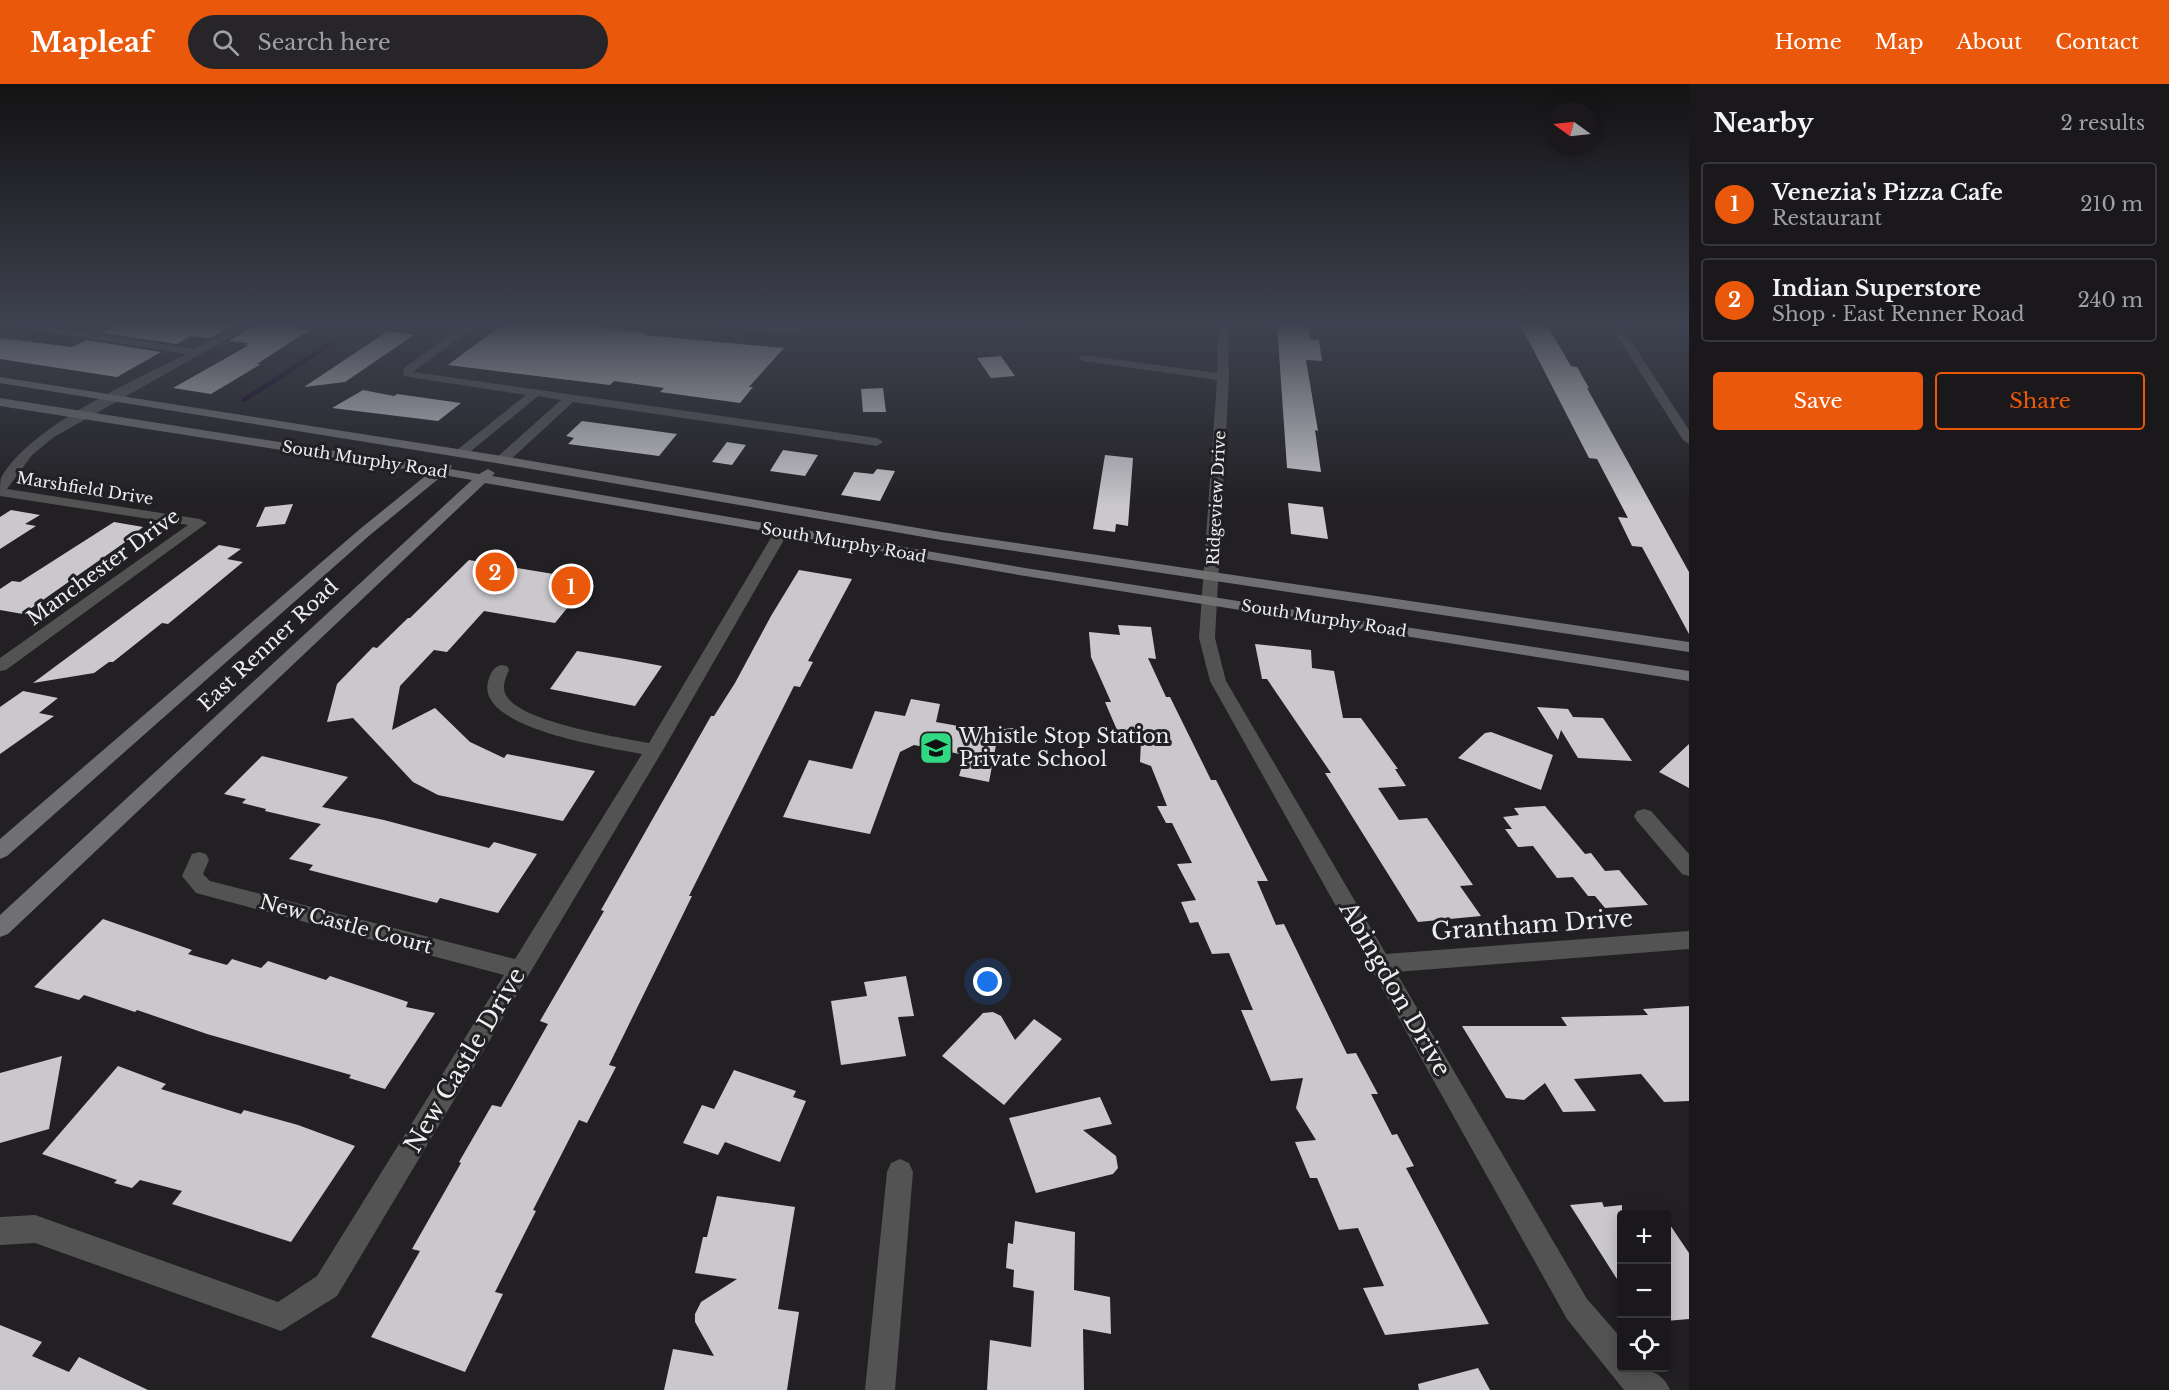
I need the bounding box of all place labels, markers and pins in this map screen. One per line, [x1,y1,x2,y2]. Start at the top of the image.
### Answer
pin: 2 [476,550,514,594]
pin: 1 [552,564,590,608]
place label: Whistle Stop Station Private School [958,724,1169,771]
school or university icon: Whistle Stop Station Private School [918,730,954,766]

